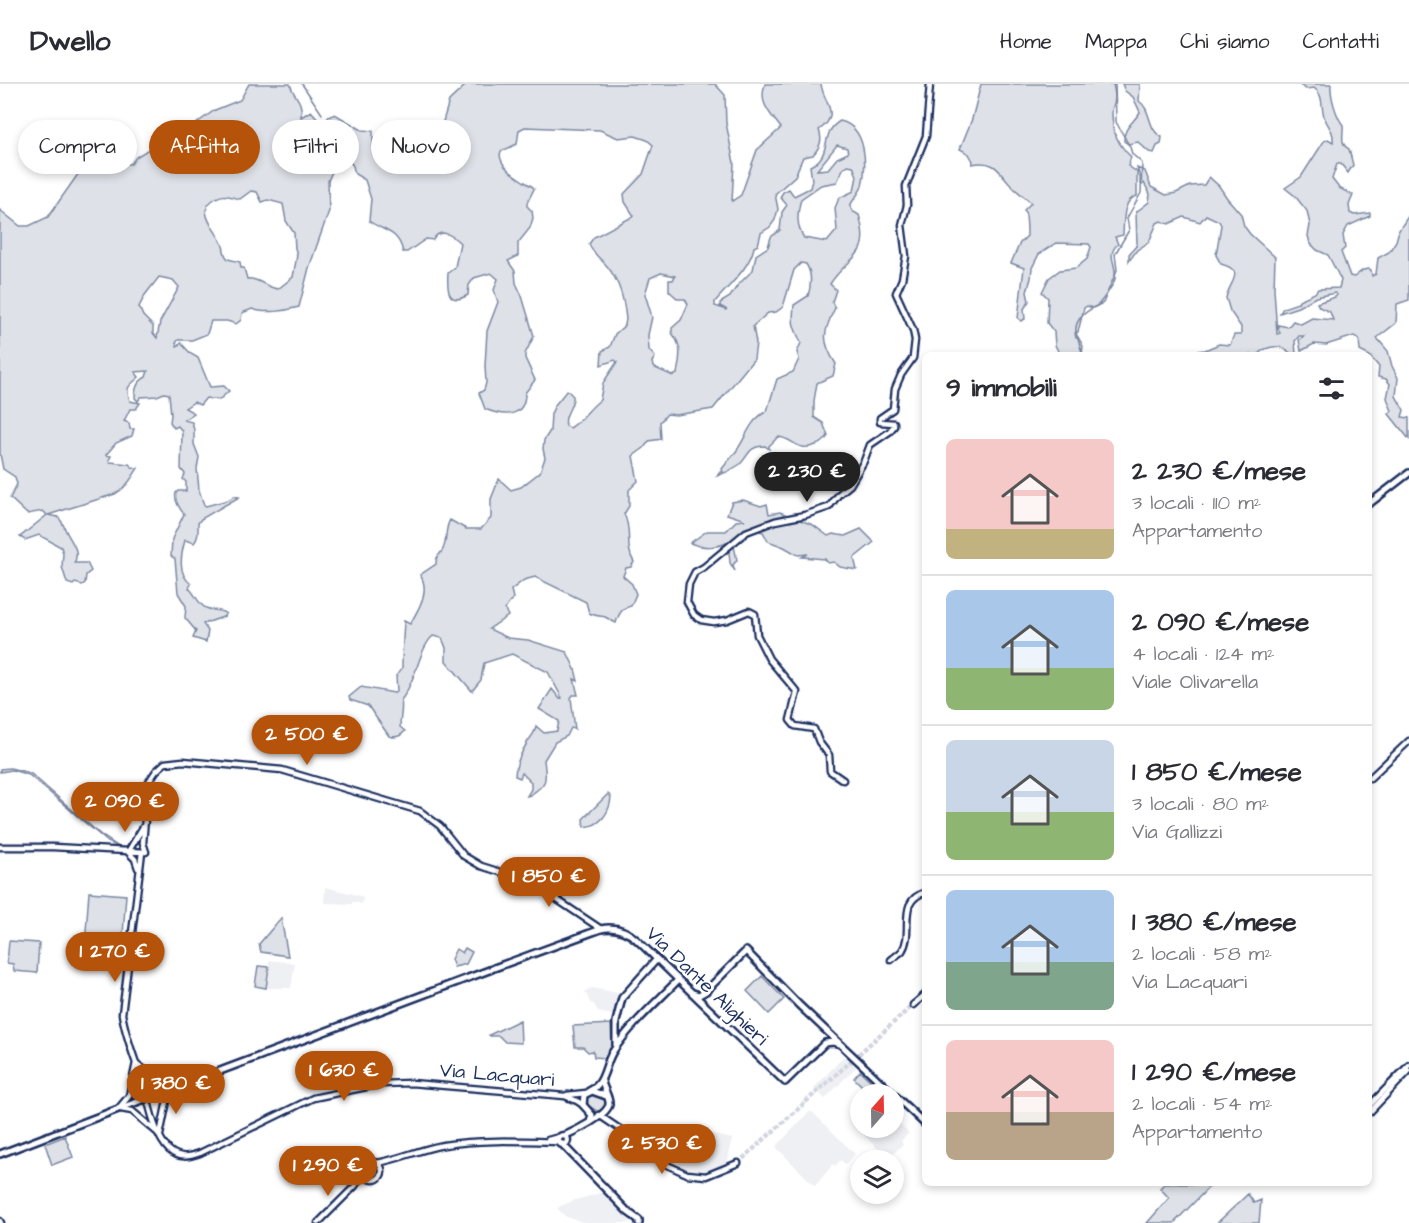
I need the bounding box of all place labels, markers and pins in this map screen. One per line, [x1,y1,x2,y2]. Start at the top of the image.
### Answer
pin: 2 230 € [752,452,862,503]
pin: 2 500 € [252,715,362,766]
pin: 2 090 € [70,782,180,833]
pin: 1 850 € [494,857,604,908]
pin: 1 270 € [60,932,170,983]
pin: 1 630 € [289,1051,399,1102]
pin: 1 380 € [121,1064,231,1115]
pin: 2 530 € [607,1124,717,1175]
pin: 1 290 € [273,1146,383,1197]

